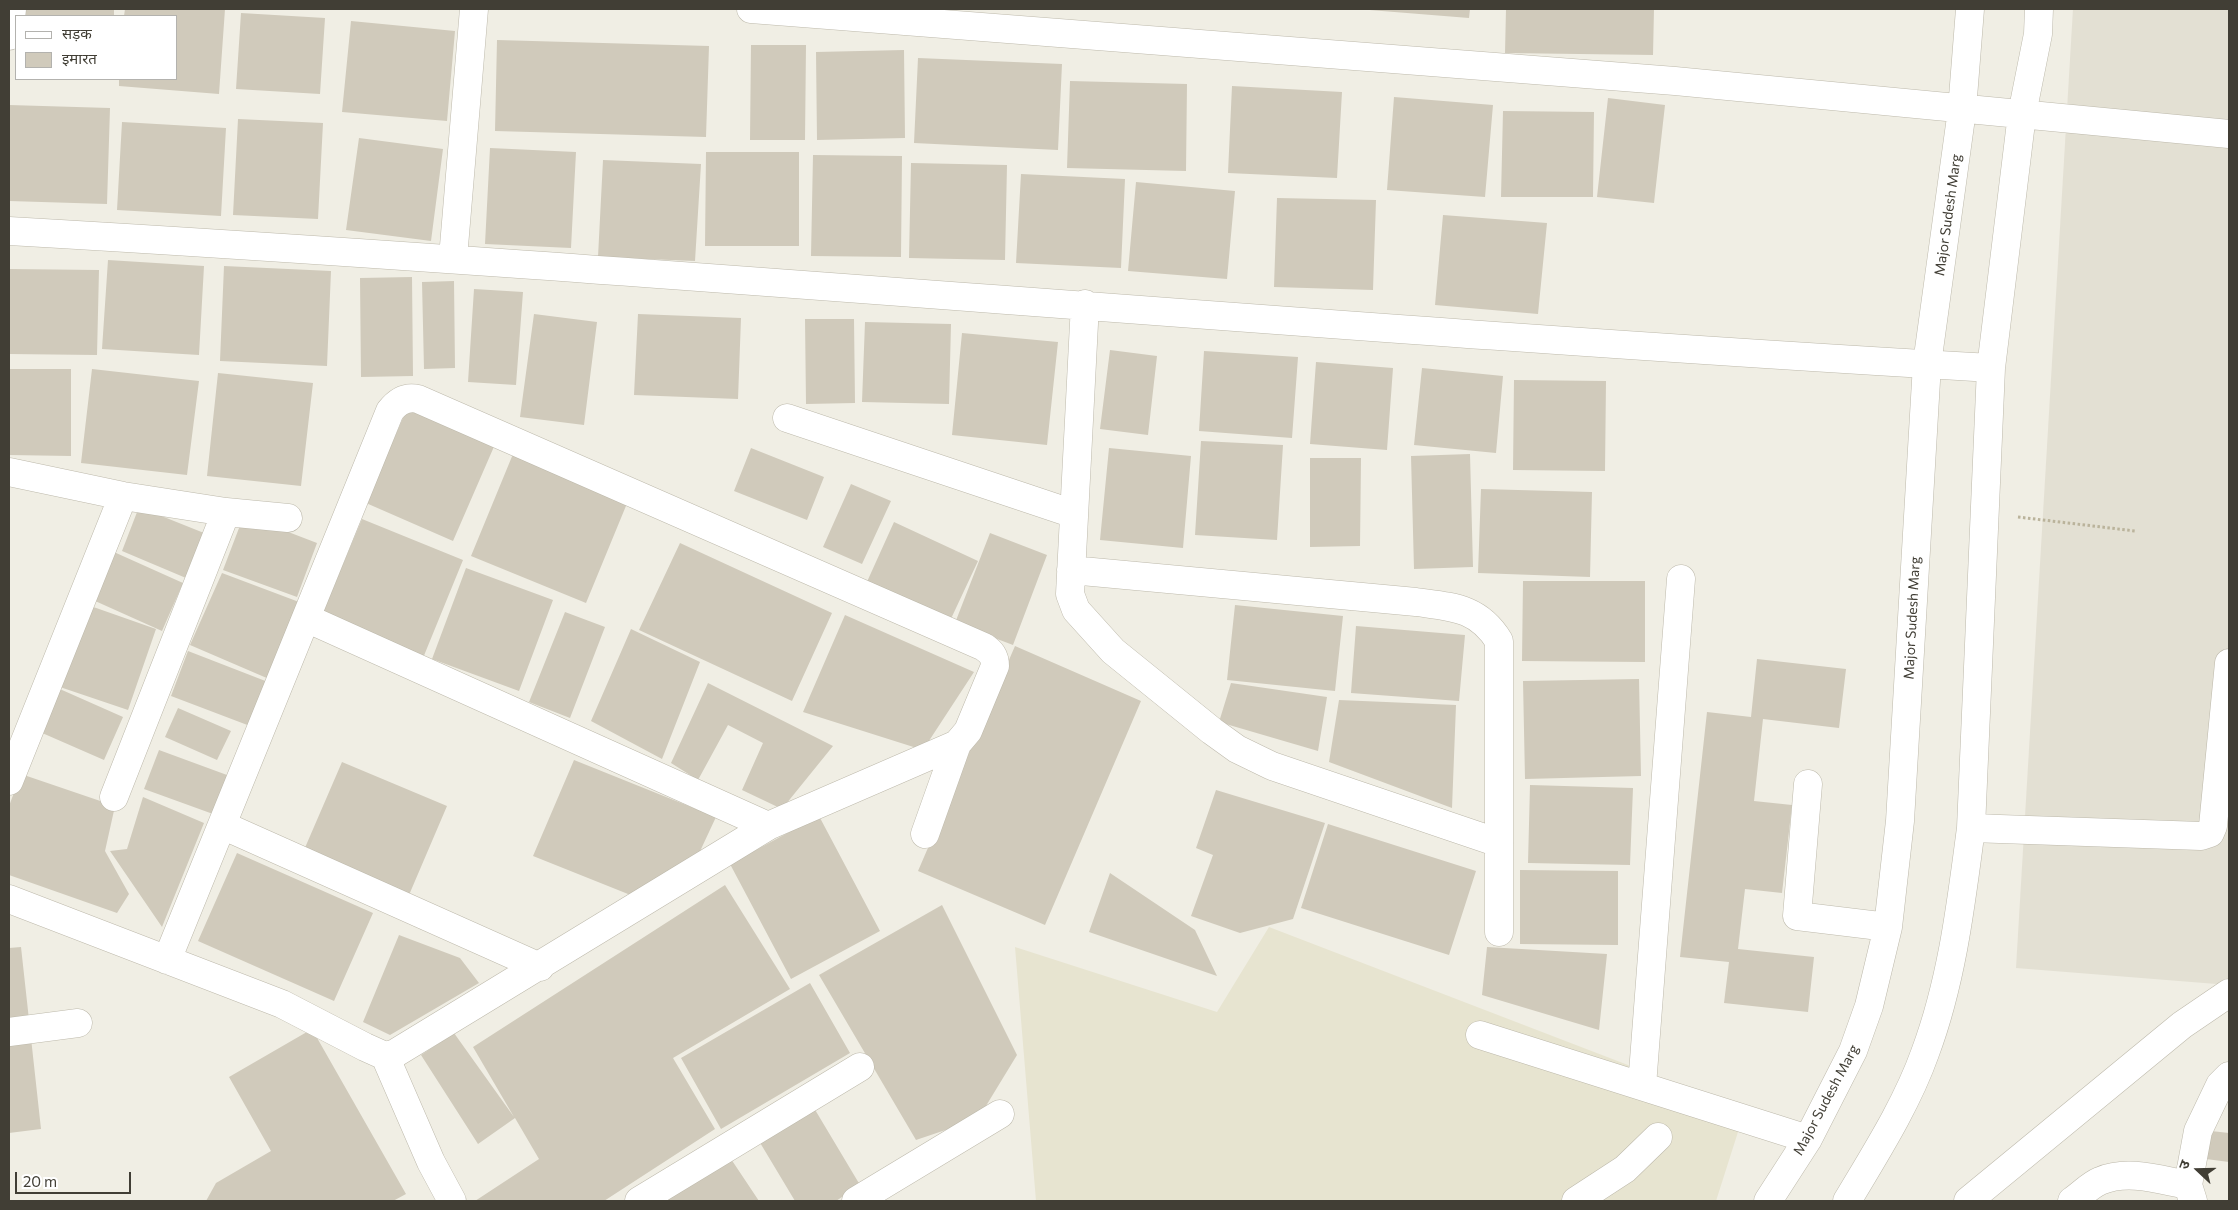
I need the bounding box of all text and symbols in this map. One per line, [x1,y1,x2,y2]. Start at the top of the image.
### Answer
legend [15,15,178,80]
text: सड़क [62,24,92,42]
text: इमारत [62,49,97,67]
street label: Major Sudesh Marg [1931,153,1965,277]
street label: Major Sudesh Marg [1900,556,1924,680]
street label: Major Sudesh Marg [1790,1042,1862,1158]
north arrow [2173,1145,2223,1195]
text: उ [2174,1158,2193,1171]
scale bar [18,1162,134,1194]
text: 20 m [23,1172,57,1190]

